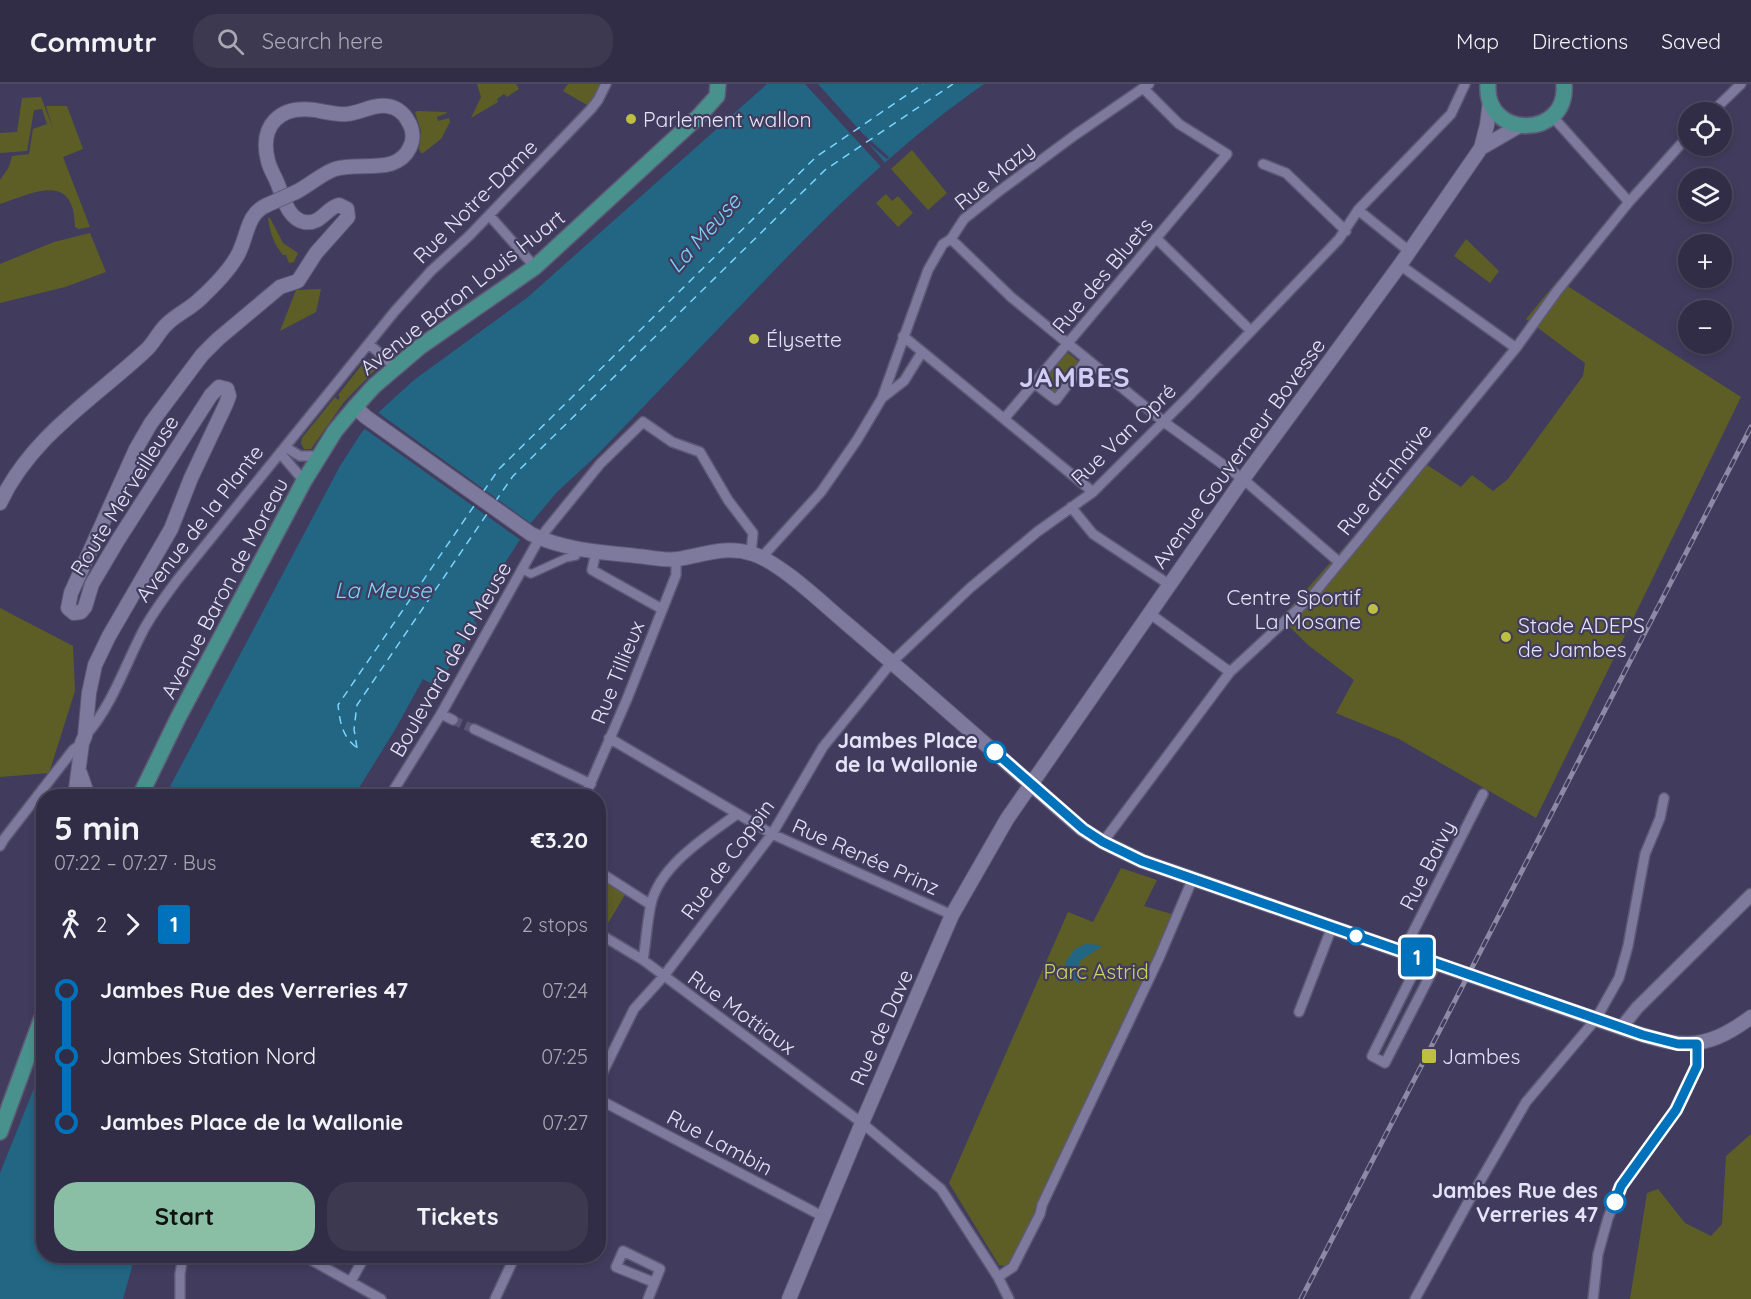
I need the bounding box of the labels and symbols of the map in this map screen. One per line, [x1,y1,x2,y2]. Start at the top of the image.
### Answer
place label: Parlement wallon [643,106,812,132]
marker: Parlement wallon [624,112,638,126]
street label: Rue Notre-Dame [407,133,543,269]
street label: Rue Mazy [949,135,1039,215]
water label: La Meuse [661,186,748,278]
street label: Avenue Baron Louis Huart [354,204,570,380]
street label: Rue des Bluets [1046,212,1158,338]
place label: Élysette [766,326,842,352]
marker: Élysette [747,332,761,346]
street label: Avenue Gouverneur Bovesse [1146,333,1330,573]
district label: JAMBES [1019,360,1131,394]
street label: Rue Van Opré [1065,377,1181,491]
street label: Route Merveilleuse [64,410,184,580]
street label: Rue d'Enhaive [1331,418,1437,540]
street label: Avenue de la Plante [130,439,268,607]
street label: Avenue Baron de Moreau [155,473,293,703]
street label: Boulevard de la Meuse [383,557,517,761]
water label: La Meuse [335,576,433,604]
place label: Centre Sportif La Mosane [1226,584,1361,634]
marker: Centre Sportif La Mosane [1366,602,1380,616]
place label: Stade ADEPS de Jambes [1518,612,1645,662]
street label: Rue Tillieux [585,617,649,727]
marker: Stade ADEPS de Jambes [1499,630,1513,644]
place label: Jambes Place de la Wallonie [835,727,978,777]
marker: Jambes Place de la Wallonie [984,741,1006,763]
street label: Rue de Coppin [675,794,779,924]
street label: Rue Renée Prinz [788,812,944,900]
street label: Rue Baivy [1393,816,1461,914]
unlabelled marker [1347,927,1365,945]
line badge: 1 [1398,938,1436,976]
park label: Parc Astrid [1043,958,1149,984]
street label: Rue Mottiaux [683,964,801,1060]
street label: Rue de Dave [844,965,918,1089]
place label: Jambes [1442,1043,1520,1069]
marker: Jambes [1420,1047,1438,1065]
street label: Rue Lambin [663,1103,777,1181]
place label: Jambes Rue des Verreries 47 [1432,1177,1598,1227]
marker: Jambes Rue des Verreries 47 [1604,1191,1626,1213]

